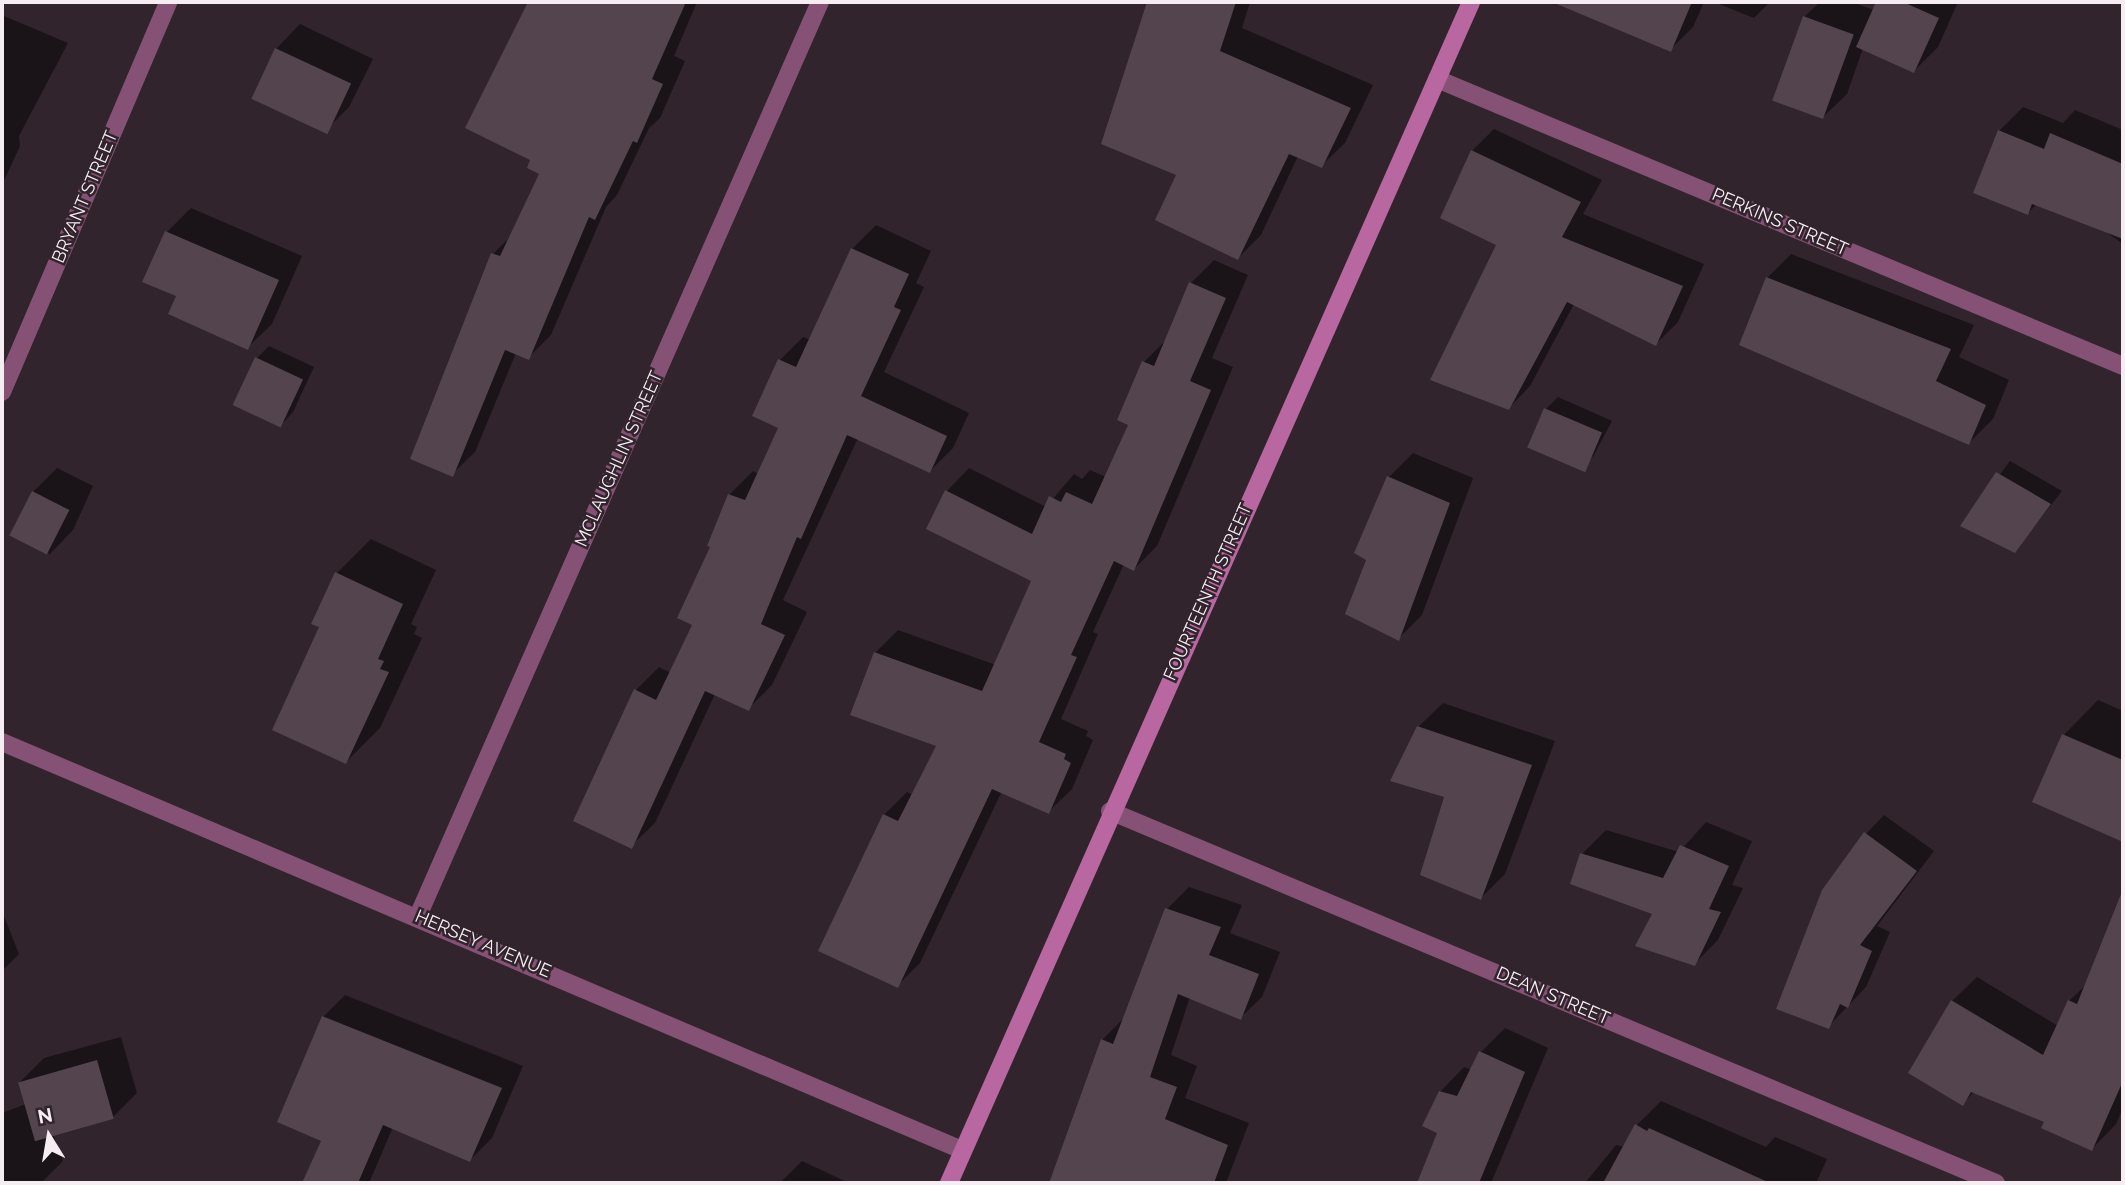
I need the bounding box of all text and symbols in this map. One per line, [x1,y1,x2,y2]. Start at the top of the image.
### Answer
street label: BRYANT STREET [47,128,123,266]
street label: PERKINS STREET [1709,184,1851,260]
street label: MCLAUGHLIN STREET [570,368,668,550]
street label: FOURTEENTH STREET [1159,500,1257,684]
street label: HERSEY AVENUE [411,905,555,983]
street label: DEAN STREET [1493,962,1613,1030]
north arrow [14,1101,84,1171]
text: N [36,1103,54,1128]

